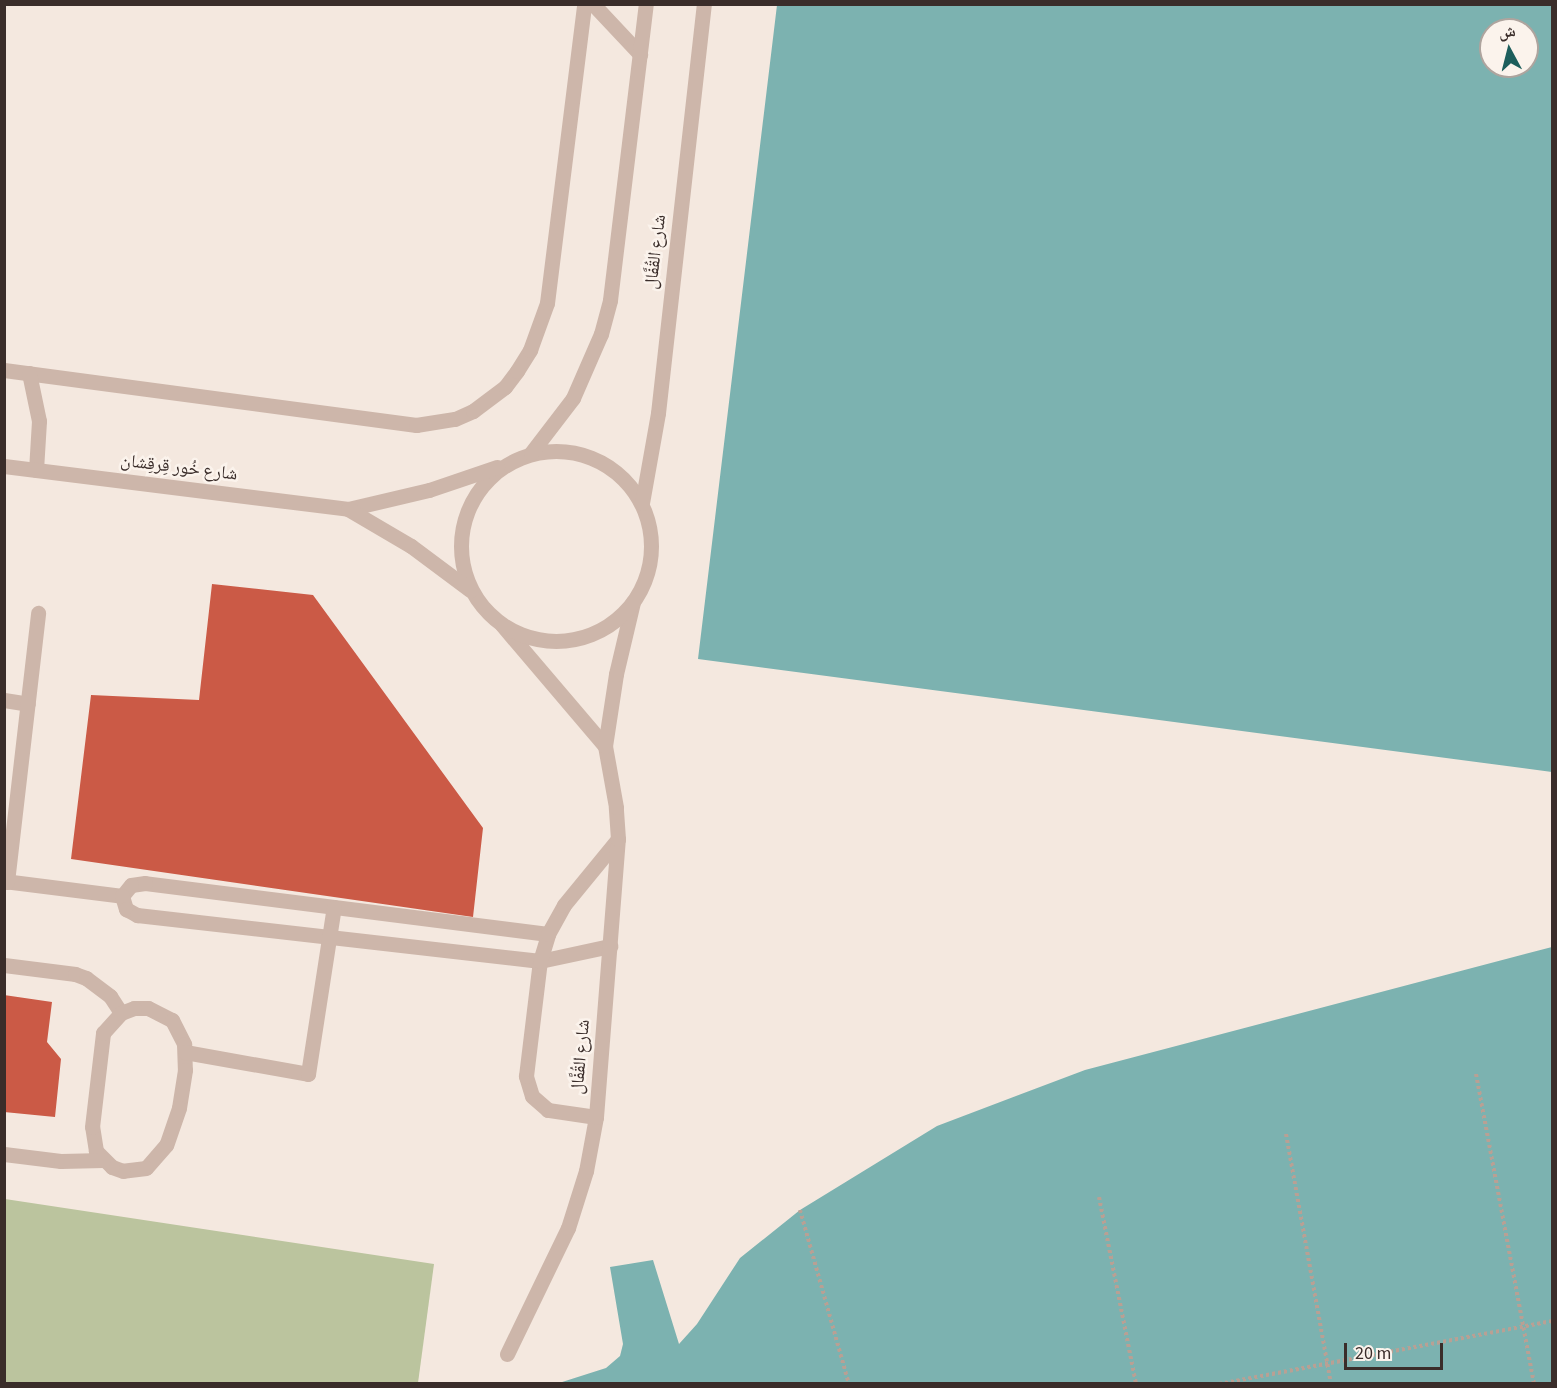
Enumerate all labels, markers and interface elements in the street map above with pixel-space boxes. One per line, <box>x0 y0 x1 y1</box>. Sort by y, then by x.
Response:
north arrow <box>1479 18 1539 78</box>
text: ش <box>1497 20 1517 44</box>
street label: شارع القُفَّال <box>641 213 671 291</box>
street label: شارع خُور قِرقِشان <box>119 450 239 486</box>
street label: شارع القُفَّال <box>567 1019 595 1095</box>
scale bar <box>1347 1331 1446 1369</box>
text: 20 m <box>1355 1341 1391 1366</box>

